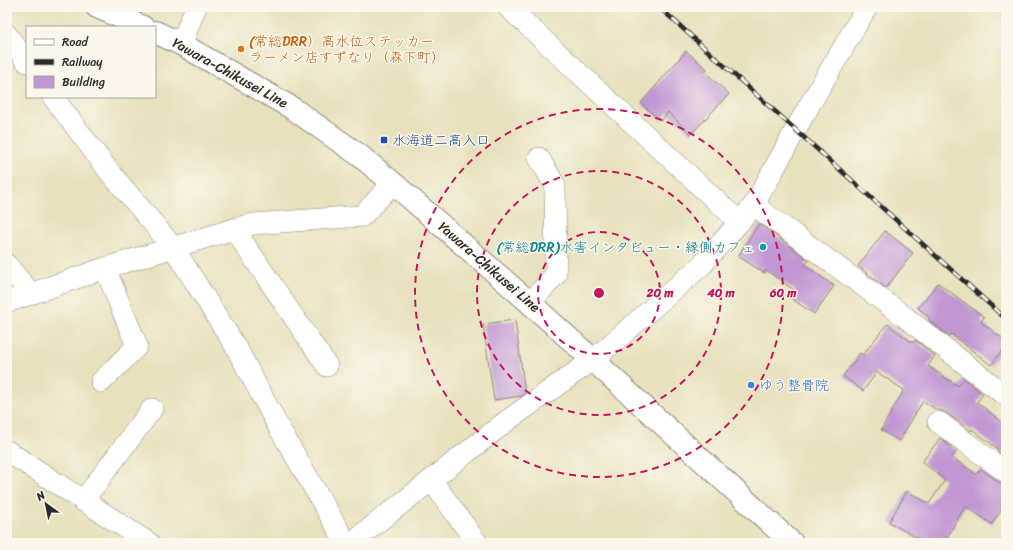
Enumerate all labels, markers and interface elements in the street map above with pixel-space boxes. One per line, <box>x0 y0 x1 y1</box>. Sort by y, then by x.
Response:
legend <box>26 26 156 98</box>
place label: (常総DRR）高水位ステッカー ラーメン店すずなり（森下町） <box>249 29 445 70</box>
text: Road <box>62 31 89 53</box>
street label: Yawara-Chikusei Line <box>167 31 293 115</box>
marker: (常総DRR）高水位ステッカー ラーメン店すずなり（森下町） <box>236 44 246 54</box>
text: Railway <box>62 51 103 73</box>
text: Building <box>62 71 105 93</box>
place label: 水海道二高入口 <box>392 128 490 153</box>
marker: 水海道二高入口 <box>379 135 389 145</box>
street label: Yawara-Chikusei Line <box>432 215 546 319</box>
place label: (常総DRR)水害インタビュー・縁側カフェ <box>496 235 755 260</box>
marker: (常総DRR)水害インタビュー・縁側カフェ <box>758 242 768 252</box>
text: 20 m <box>646 282 674 304</box>
text: 40 m <box>706 282 735 304</box>
text: 60 m <box>769 282 797 304</box>
centre of rings <box>592 286 606 300</box>
place label: ゆう整骨院 <box>759 373 829 398</box>
marker: ゆう整骨院 <box>746 380 756 390</box>
north arrow <box>26 484 66 524</box>
text: N <box>32 486 50 507</box>

